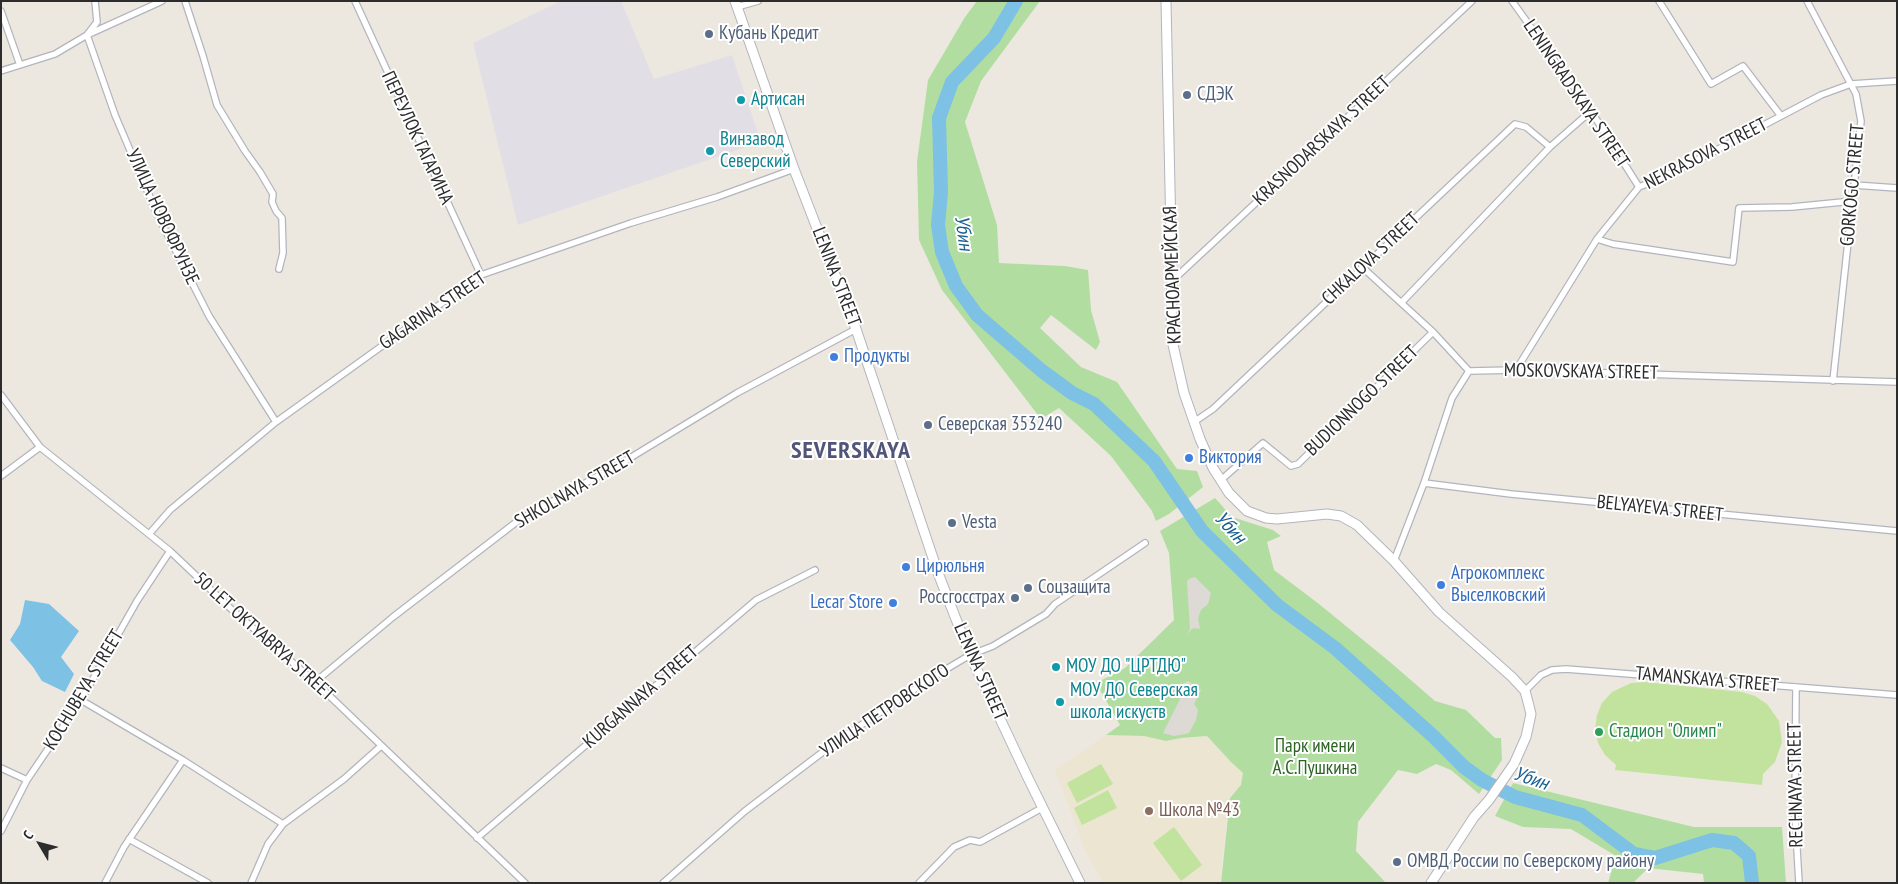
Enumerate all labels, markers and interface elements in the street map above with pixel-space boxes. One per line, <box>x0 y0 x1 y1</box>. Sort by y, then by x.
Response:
street label: LENINGRADSKAYA STREET <box>1518 16 1634 172</box>
place label: Кубань Кредит <box>719 23 819 45</box>
marker: Кубань Кредит <box>703 28 715 40</box>
street label: ПЕРЕУЛОК ГАГАРИНА <box>376 68 458 208</box>
street label: KRASNODARSKAYA STREET <box>1249 71 1395 211</box>
place label: СДЭК <box>1197 84 1234 106</box>
place label: Артисан <box>751 89 805 111</box>
marker: СДЭК <box>1181 89 1193 101</box>
marker: Артисан <box>735 94 747 106</box>
street label: NEKRASOVA STREET <box>1641 113 1771 195</box>
street label: GORKOGO STREET <box>1836 123 1870 247</box>
place label: Винзавод Северский <box>720 129 791 173</box>
marker: Винзавод Северский <box>704 145 716 157</box>
street label: УЛИЦА НОВОФРУНЗЕ <box>121 146 203 288</box>
street label: КРАСНОАРМЕЙСКАЯ <box>1159 205 1187 345</box>
street label: CHKALOVA STREET <box>1317 208 1425 310</box>
water label: Убин <box>949 214 977 252</box>
street label: LENINA STREET <box>807 224 865 330</box>
street label: GAGARINA STREET <box>375 267 491 355</box>
street label: BUDIONNOGO STREET <box>1301 341 1423 461</box>
place label: Продукты <box>844 346 910 368</box>
marker: Продукты <box>828 351 840 363</box>
street label: MOSKOVSKAYA STREET <box>1504 359 1658 385</box>
place label: Северская 353240 <box>938 414 1062 436</box>
marker: Северская 353240 <box>922 419 934 431</box>
district label: SEVERSKAYA <box>790 437 912 465</box>
street label: SHKOLNAYA STREET <box>511 446 639 534</box>
place label: Виктория <box>1199 447 1262 469</box>
marker: Виктория <box>1183 452 1195 464</box>
street label: BELYAYEVA STREET <box>1596 491 1724 527</box>
water label: Убин <box>1209 507 1251 549</box>
place label: Vesta <box>962 512 997 534</box>
marker: Vesta <box>946 517 958 529</box>
place label: Цирюльня <box>916 556 985 578</box>
marker: Цирюльня <box>900 561 912 573</box>
place label: Агрокомплекс Выселковский <box>1451 563 1546 607</box>
street label: 50 LET OKTYABRYA STREET <box>189 568 339 706</box>
place label: Соцзащита <box>1038 577 1111 599</box>
marker: Агрокомплекс Выселковский <box>1435 579 1447 591</box>
marker: Соцзащита <box>1022 582 1034 594</box>
place label: Россгосстрах <box>919 587 1005 609</box>
place label: Lecar Store <box>810 592 883 614</box>
marker: Россгосстрах <box>1009 592 1021 604</box>
marker: Lecar Store <box>887 597 899 609</box>
street label: LENINA STREET <box>948 620 1012 724</box>
street label: KOCHUBEYA STREET <box>39 626 129 754</box>
street label: KURGANNAYA STREET <box>579 641 703 753</box>
place label: МОУ ДО "ЦРТДЮ" <box>1066 656 1186 678</box>
street label: УЛИЦА ПЕТРОВСКОГО <box>816 659 954 763</box>
marker: МОУ ДО "ЦРТДЮ" <box>1050 661 1062 673</box>
street label: TAMANSKAYA STREET <box>1634 662 1780 698</box>
place label: МОУ ДО Северская школа искуств <box>1070 680 1198 724</box>
marker: МОУ ДО Северская школа искуств <box>1054 696 1066 708</box>
place label: Стадион "Олимп" <box>1609 721 1722 743</box>
street label: RECHNAYA STREET <box>1784 722 1808 848</box>
marker: Стадион "Олимп" <box>1593 726 1605 738</box>
park label: Парк имени А.С.Пушкина <box>1273 736 1357 780</box>
water label: Убин <box>1511 762 1551 796</box>
place label: Школа №43 <box>1159 800 1240 822</box>
marker: Школа №43 <box>1143 805 1155 817</box>
north arrow <box>15 819 65 869</box>
text: С <box>19 827 37 843</box>
place label: ОМВД России по Северскому району <box>1407 851 1654 873</box>
marker: ОМВД России по Северскому району <box>1391 856 1403 868</box>

